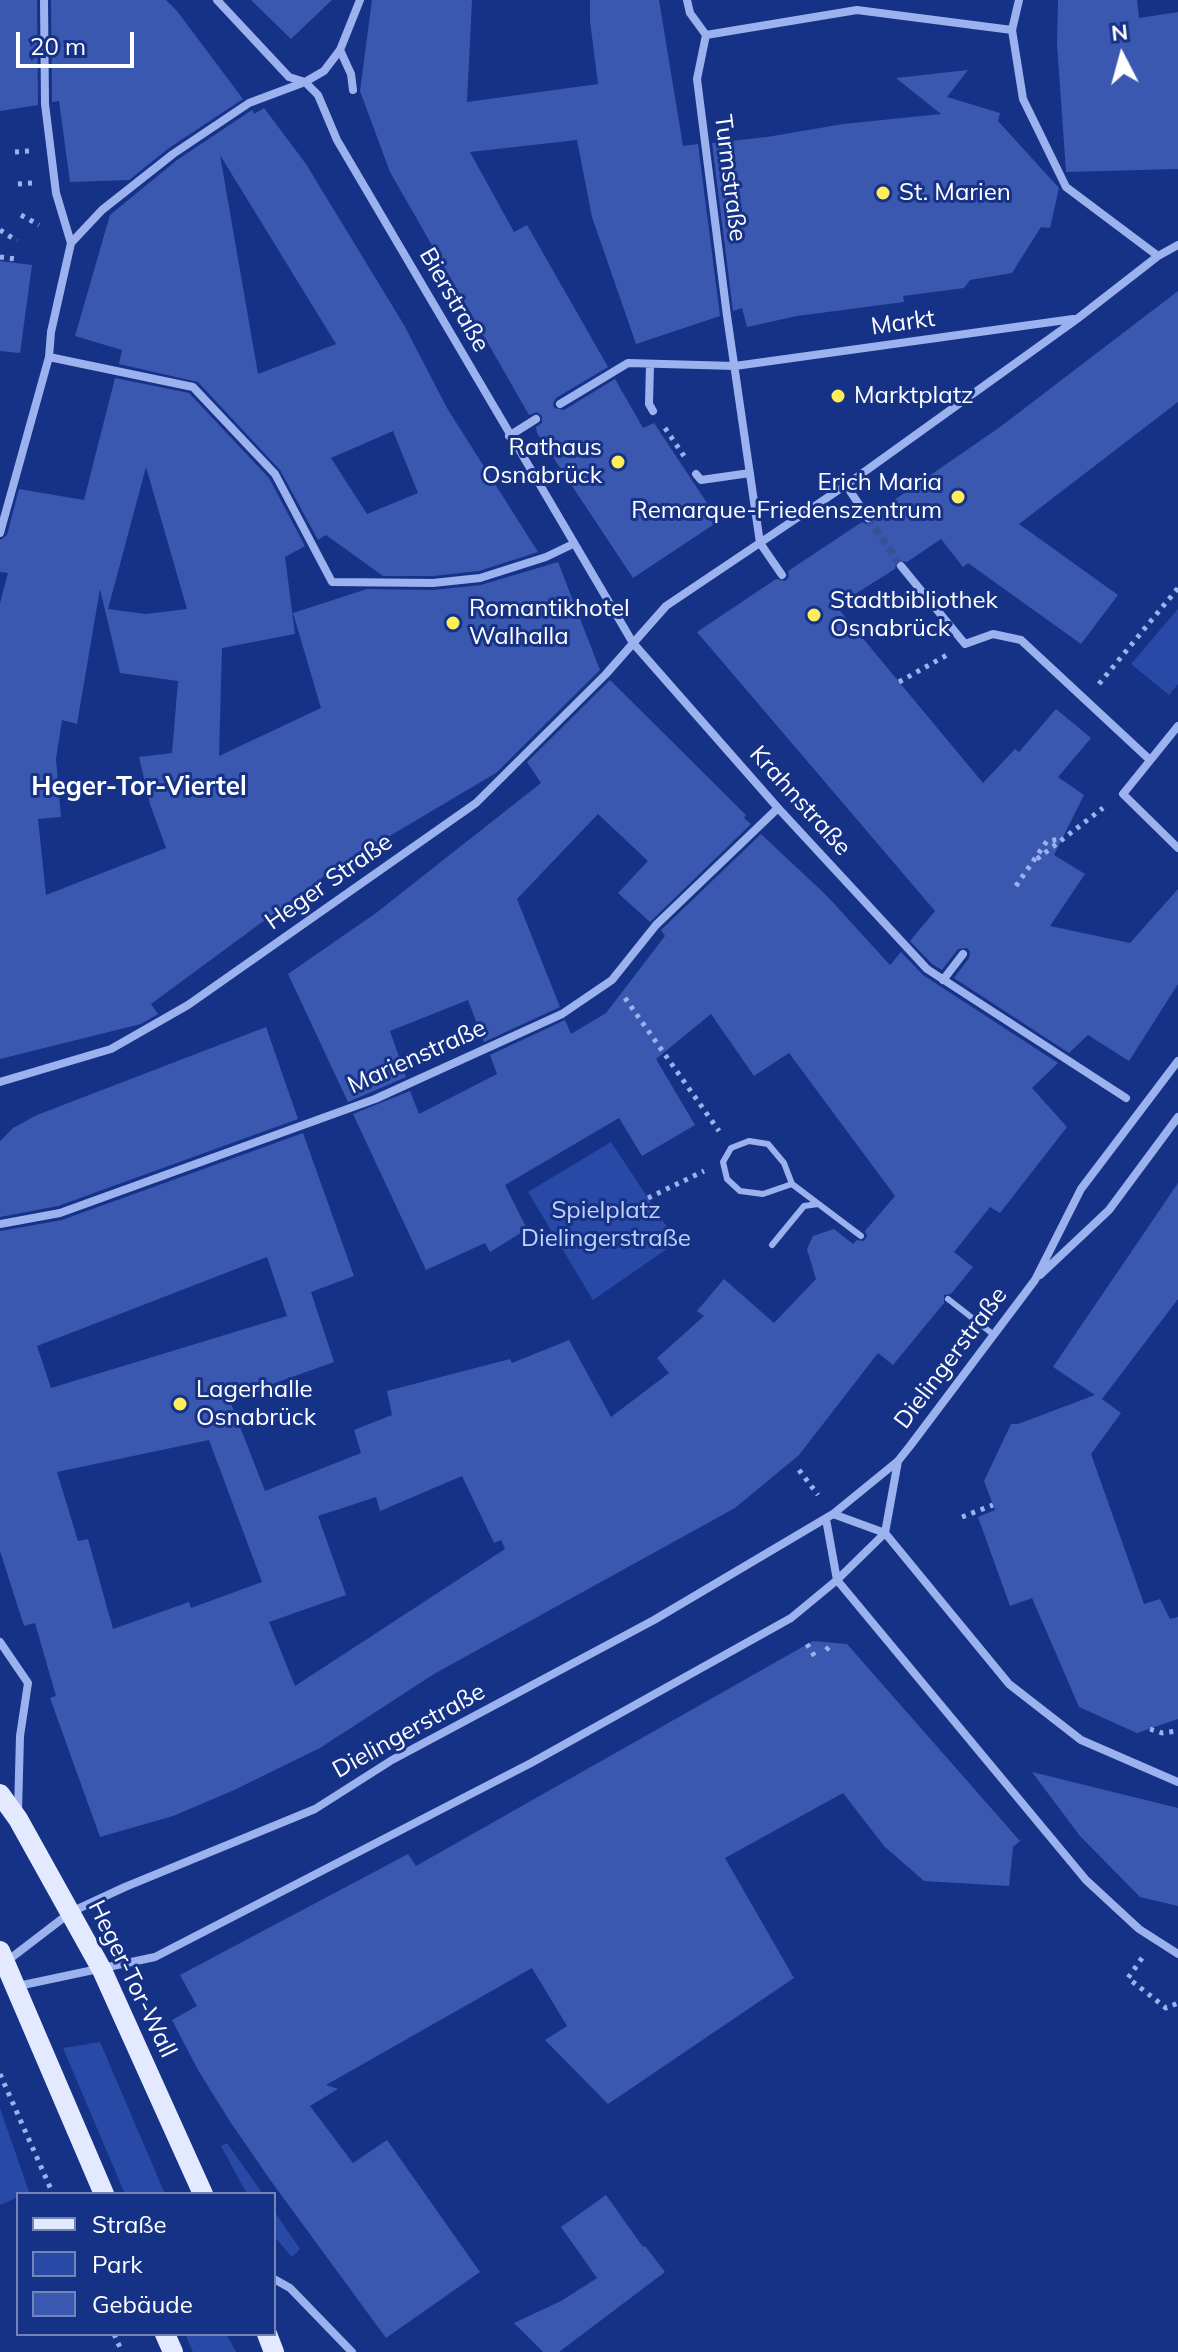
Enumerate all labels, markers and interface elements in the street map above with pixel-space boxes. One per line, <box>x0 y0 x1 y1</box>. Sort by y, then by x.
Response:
scale bar <box>20 16 138 66</box>
north arrow <box>1082 16 1162 96</box>
text: N <box>1110 17 1129 47</box>
text: 20 m <box>30 31 86 61</box>
street label: Turmstraße <box>708 113 752 243</box>
place label: St. Marien <box>899 179 1011 207</box>
marker: St. Marien <box>874 184 892 202</box>
street label: Bierstraße <box>413 243 495 357</box>
street label: Markt <box>869 304 937 342</box>
place label: Marktplatz <box>854 382 974 410</box>
marker: Marktplatz <box>829 387 847 405</box>
place label: Rathaus Osnabrück <box>482 434 602 490</box>
marker: Rathaus Osnabrück <box>609 453 627 471</box>
place label: Erich Maria Remarque-Friedenszentrum <box>631 469 942 525</box>
marker: Erich Maria Remarque-Friedenszentrum <box>949 488 967 506</box>
place label: Stadtbibliothek Osnabrück <box>830 587 998 643</box>
place label: Romantikhotel Walhalla <box>469 595 630 651</box>
marker: Stadtbibliothek Osnabrück <box>805 606 823 624</box>
marker: Romantikhotel Walhalla <box>444 614 462 632</box>
street label: Krahnstraße <box>743 740 857 862</box>
district label: Heger-Tor-Viertel <box>31 771 247 803</box>
street label: Heger Straße <box>260 828 398 936</box>
street label: Marienstraße <box>344 1014 490 1100</box>
park label: Spielplatz Dielingerstraße <box>521 1197 691 1253</box>
street label: Dielingerstraße <box>888 1282 1014 1434</box>
place label: Lagerhalle Osnabrück <box>196 1376 316 1432</box>
marker: Lagerhalle Osnabrück <box>171 1395 189 1413</box>
street label: Dielingerstraße <box>328 1677 490 1785</box>
street label: Heger-Tor-Wall <box>82 1896 182 2062</box>
legend <box>16 2192 276 2336</box>
text: Straße <box>92 2209 167 2239</box>
text: Park <box>92 2249 143 2279</box>
text: Gebäude <box>92 2289 193 2319</box>

